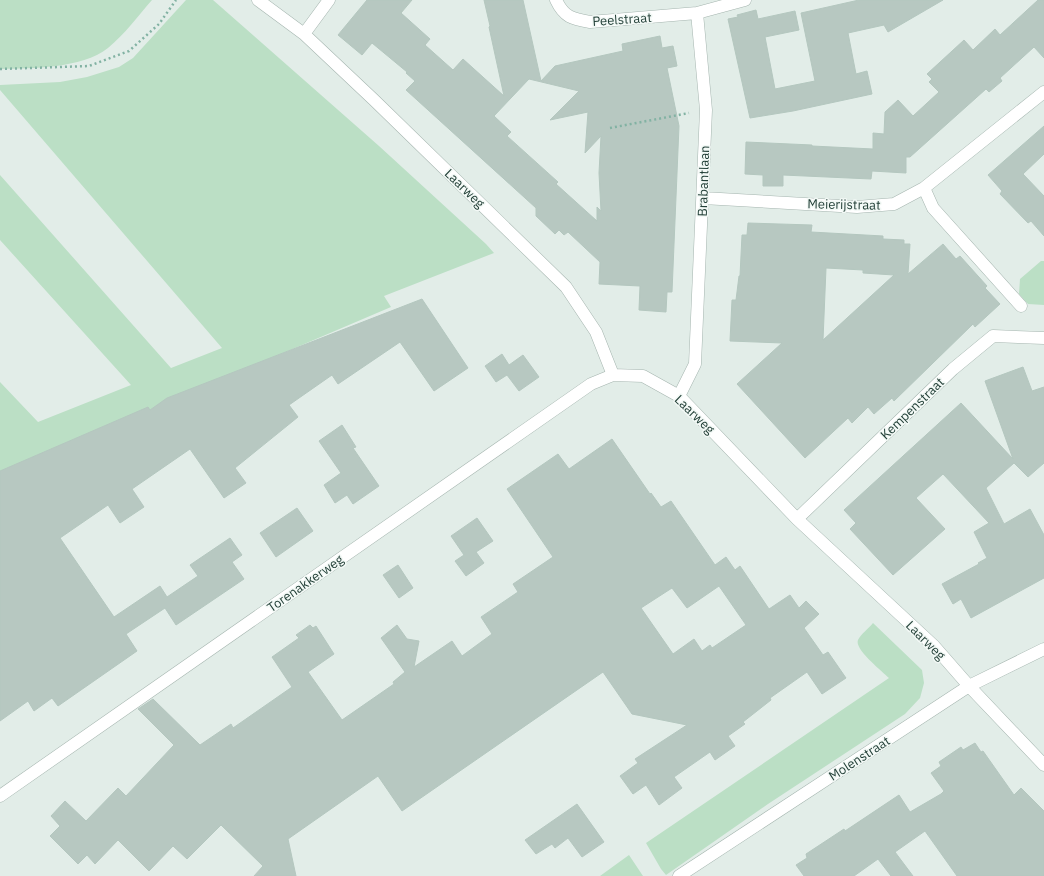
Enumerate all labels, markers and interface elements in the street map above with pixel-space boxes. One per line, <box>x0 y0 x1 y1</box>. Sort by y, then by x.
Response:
street label: Peelstraat <box>592 9 652 30</box>
street label: Brabantlaan <box>694 145 713 217</box>
street label: Laarweg <box>441 165 488 212</box>
street label: Meierijstraat <box>807 195 881 214</box>
street label: Kempenstraat <box>877 374 948 443</box>
street label: Laarweg <box>671 391 718 438</box>
street label: Torenakkerweg <box>264 551 347 616</box>
street label: Laarweg <box>902 617 949 664</box>
street label: Molenstraat <box>825 732 893 785</box>

